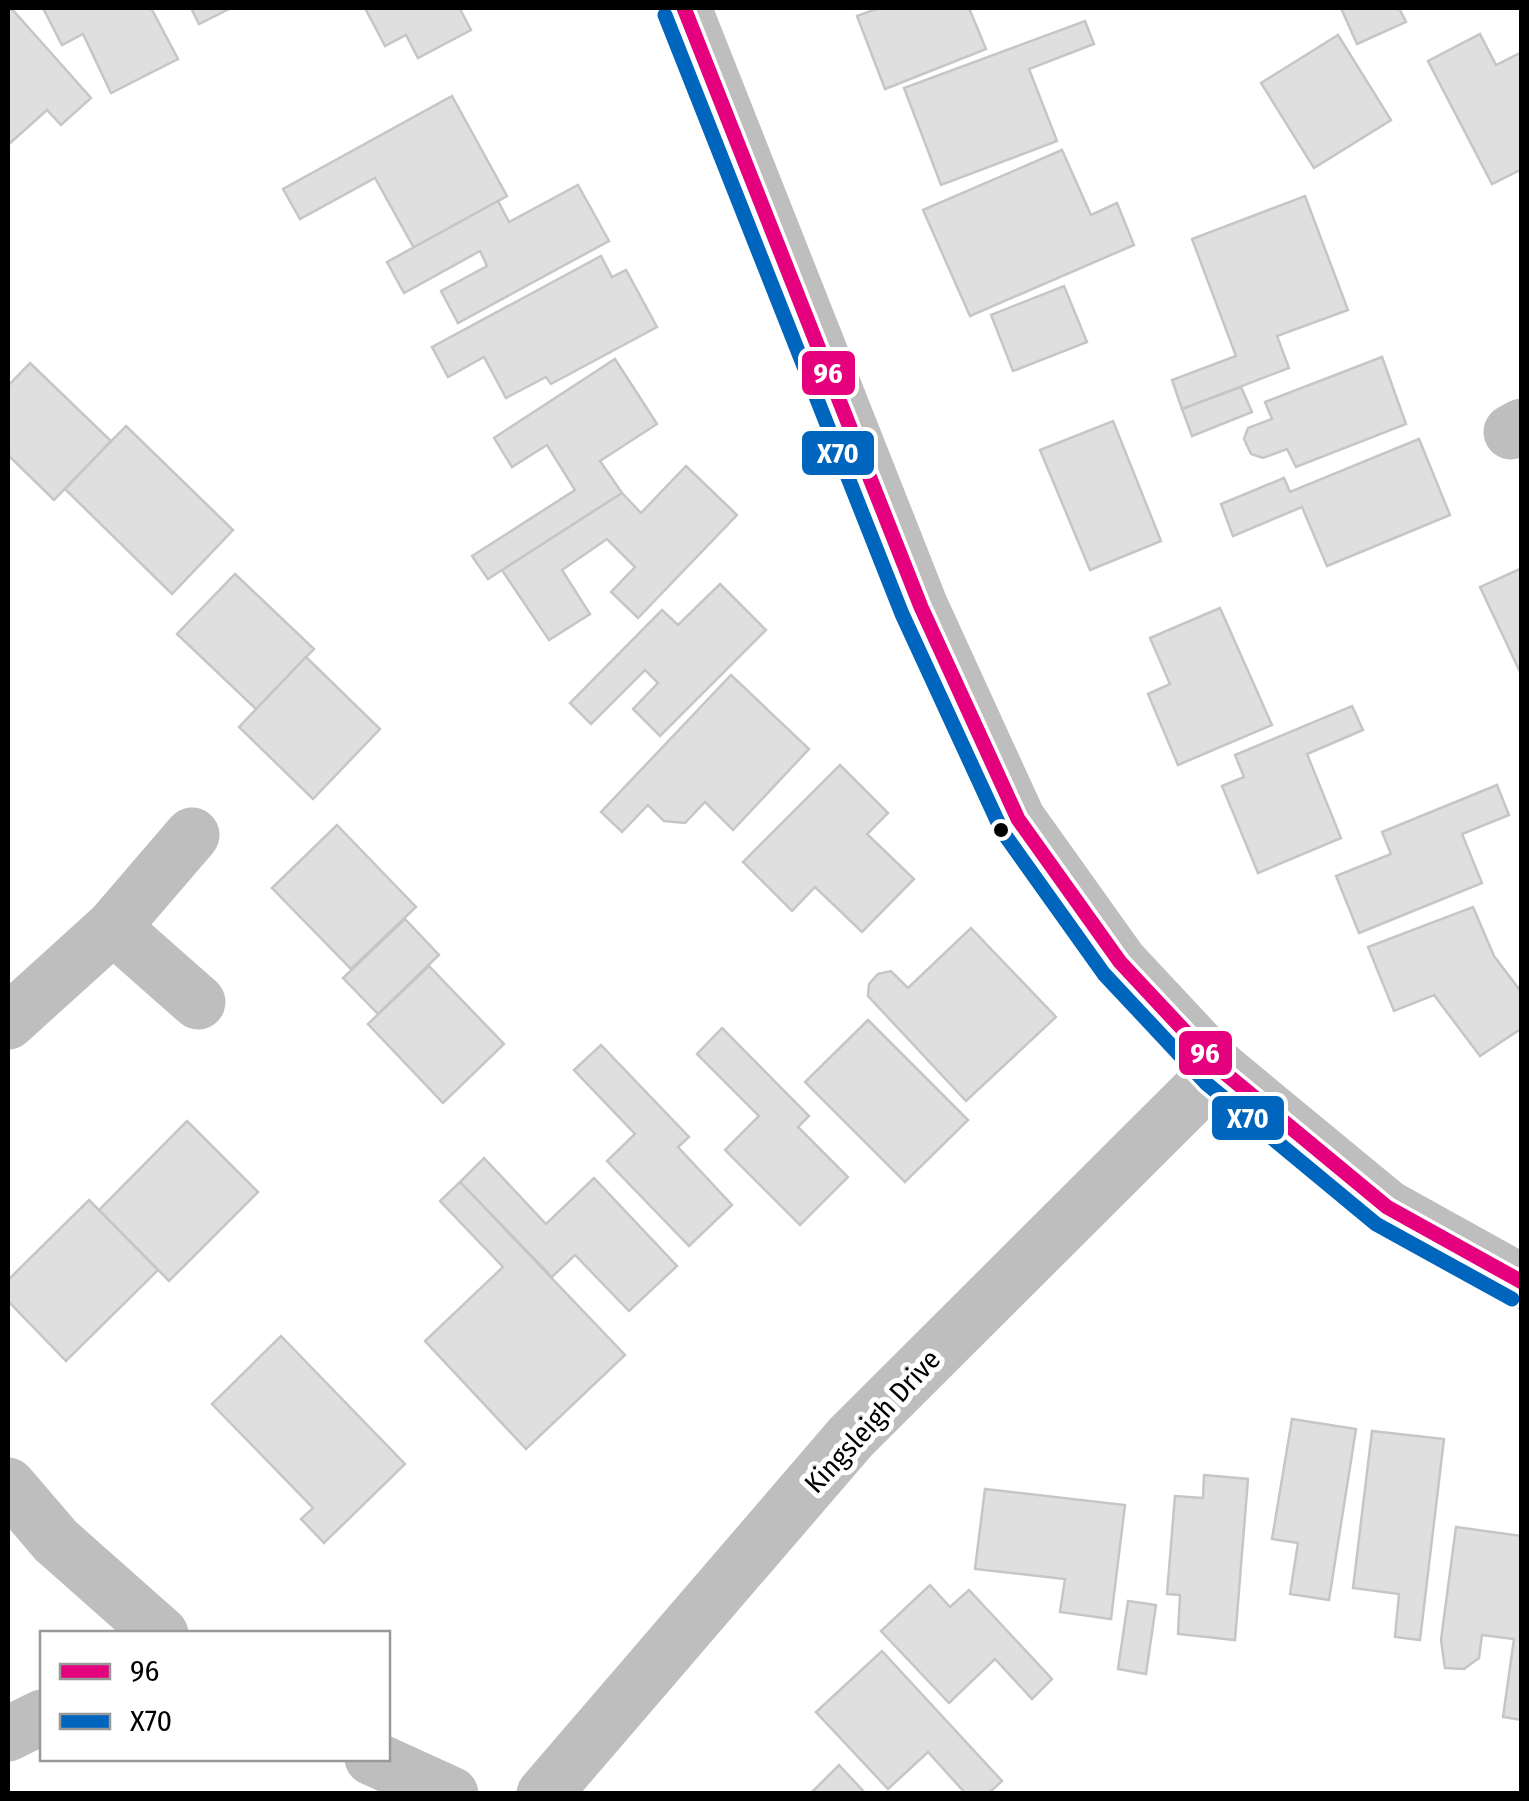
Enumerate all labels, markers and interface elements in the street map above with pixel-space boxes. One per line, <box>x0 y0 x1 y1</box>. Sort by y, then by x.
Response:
line badge: 96 <box>800 349 857 397</box>
text: 96 <box>813 357 843 390</box>
line badge: X70 <box>800 429 876 477</box>
text: X70 <box>816 437 859 470</box>
unlabelled marker <box>991 820 1011 840</box>
line badge: 96 <box>1177 1029 1234 1077</box>
text: 96 <box>1190 1037 1220 1070</box>
line badge: X70 <box>1210 1094 1286 1142</box>
text: X70 <box>1226 1102 1269 1135</box>
street label: Kingsleigh Drive <box>798 1343 947 1500</box>
legend <box>40 1631 390 1761</box>
text: 96 <box>130 1653 159 1689</box>
text: X70 <box>130 1703 172 1739</box>

